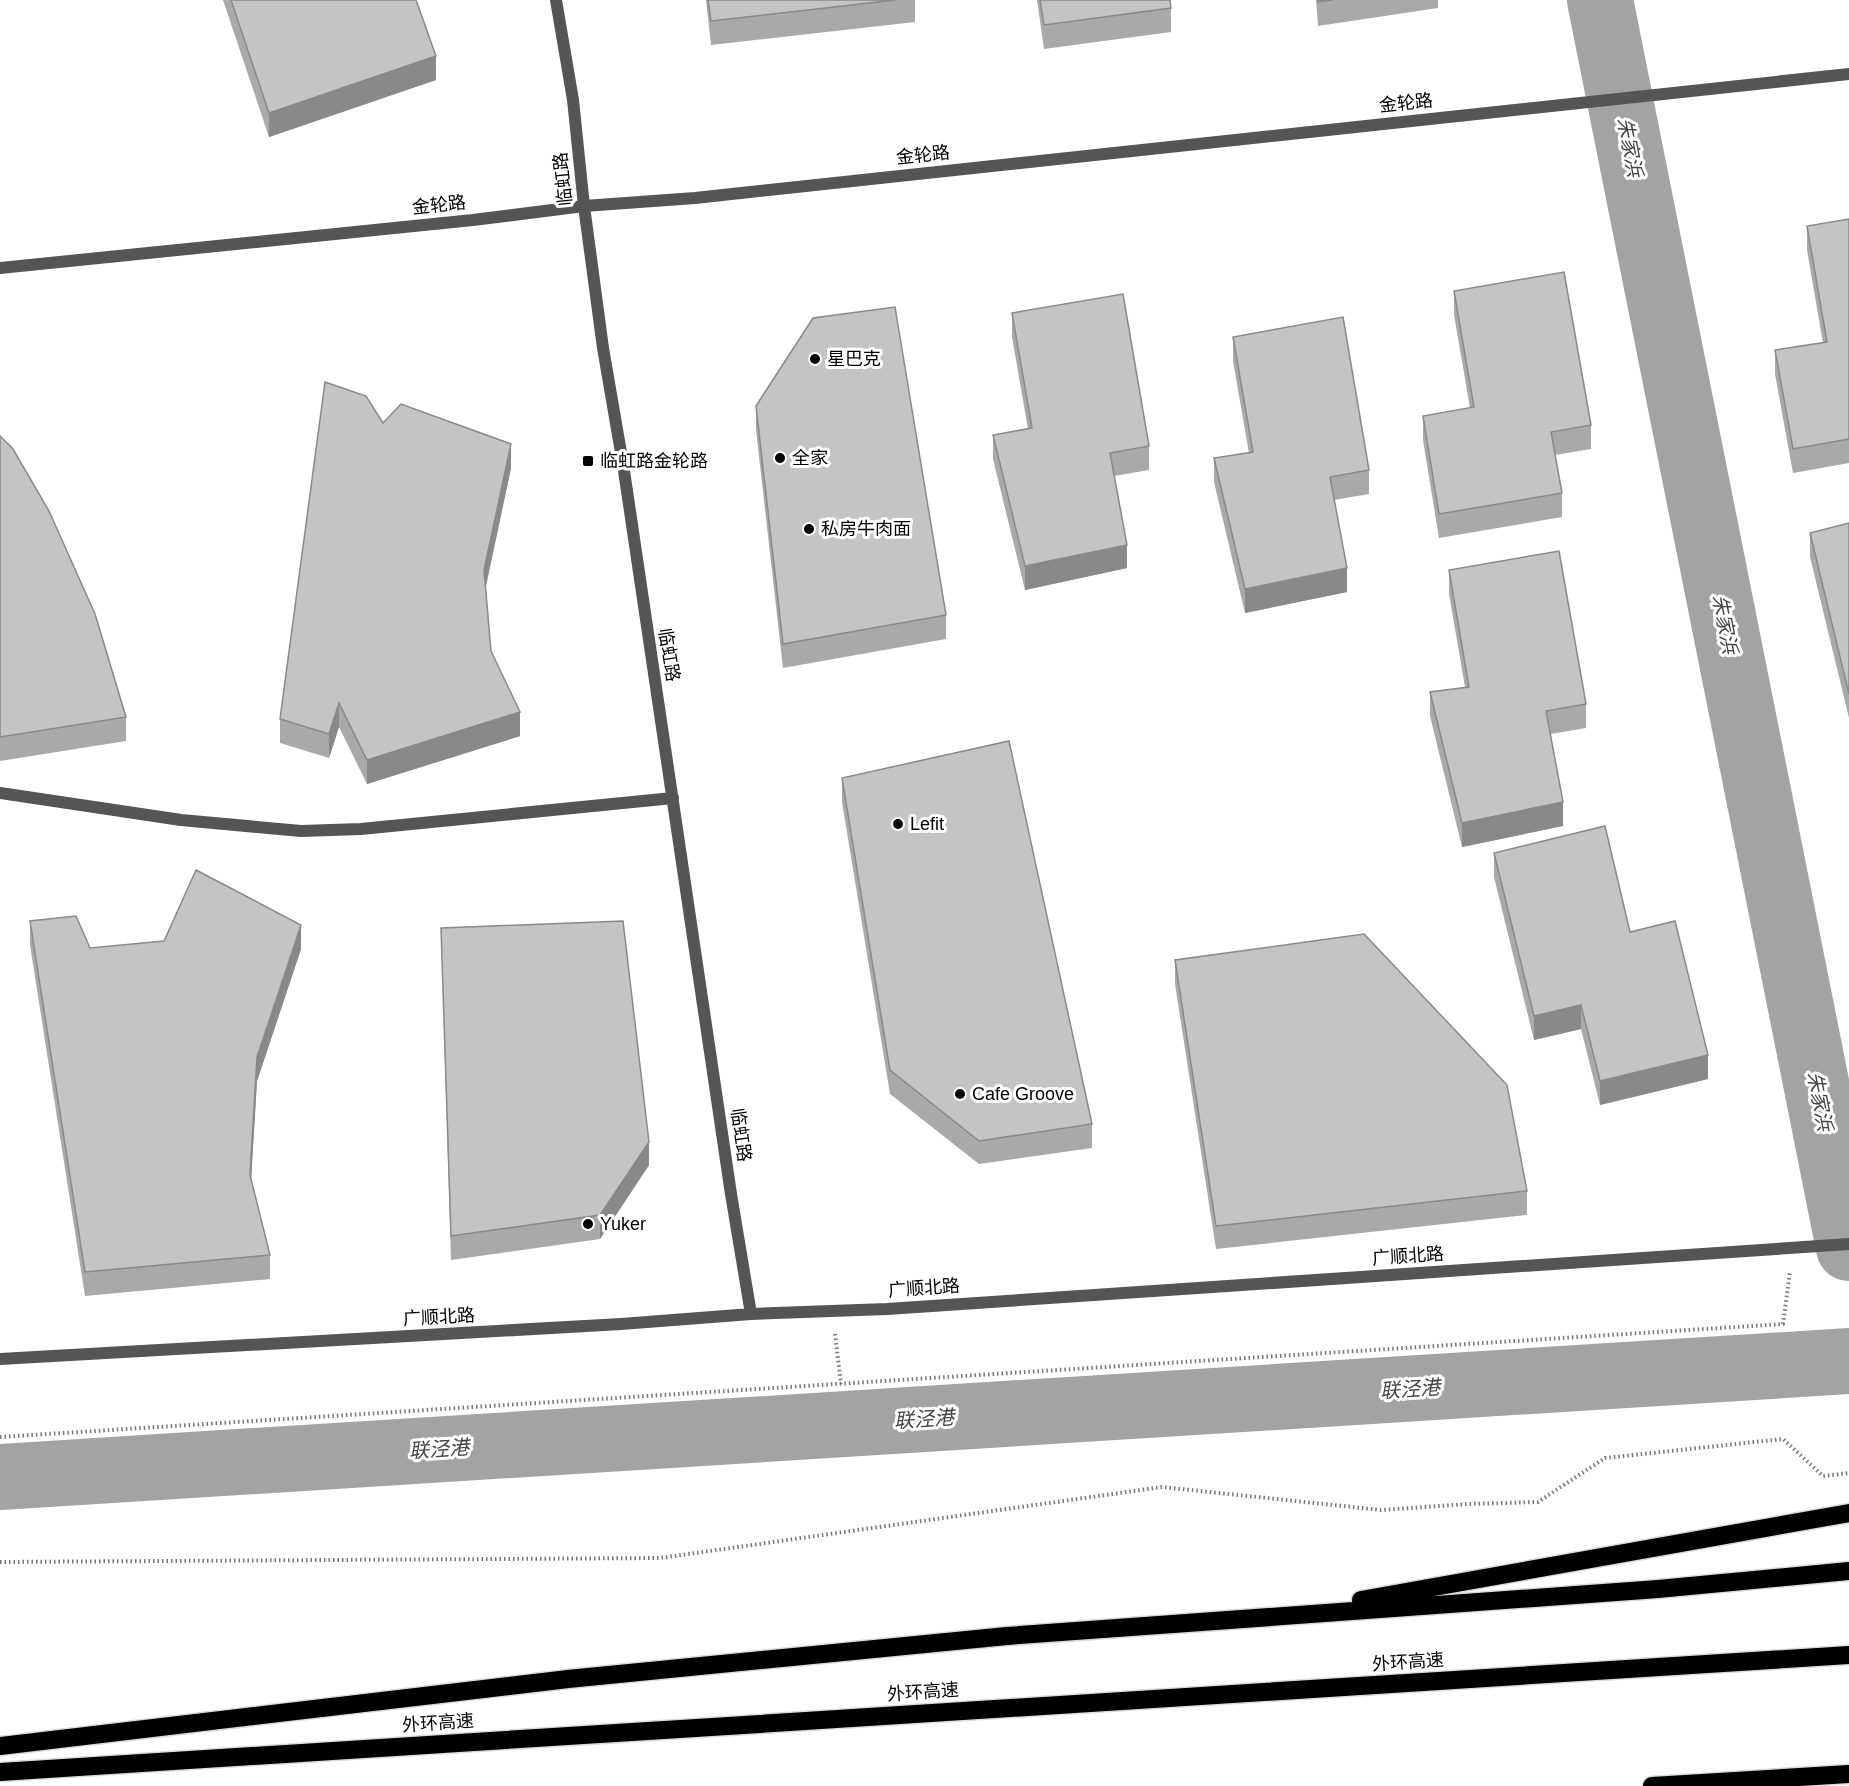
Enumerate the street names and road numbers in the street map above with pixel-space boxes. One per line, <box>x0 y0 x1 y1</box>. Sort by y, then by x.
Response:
street label: 金轮路 <box>1378 90 1434 116</box>
street label: 金轮路 <box>895 142 951 168</box>
street label: 临虹路 <box>550 151 576 207</box>
street label: 金轮路 <box>411 192 467 218</box>
street label: 临虹路 <box>655 627 683 683</box>
street label: 临虹路 <box>727 1107 755 1163</box>
street label: 广顺北路 <box>1371 1244 1445 1268</box>
street label: 广顺北路 <box>887 1276 961 1300</box>
street label: 广顺北路 <box>403 1305 475 1329</box>
street label: 外环高速 <box>1371 1650 1445 1674</box>
street label: 外环高速 <box>886 1680 960 1704</box>
street label: 外环高速 <box>401 1711 475 1735</box>

